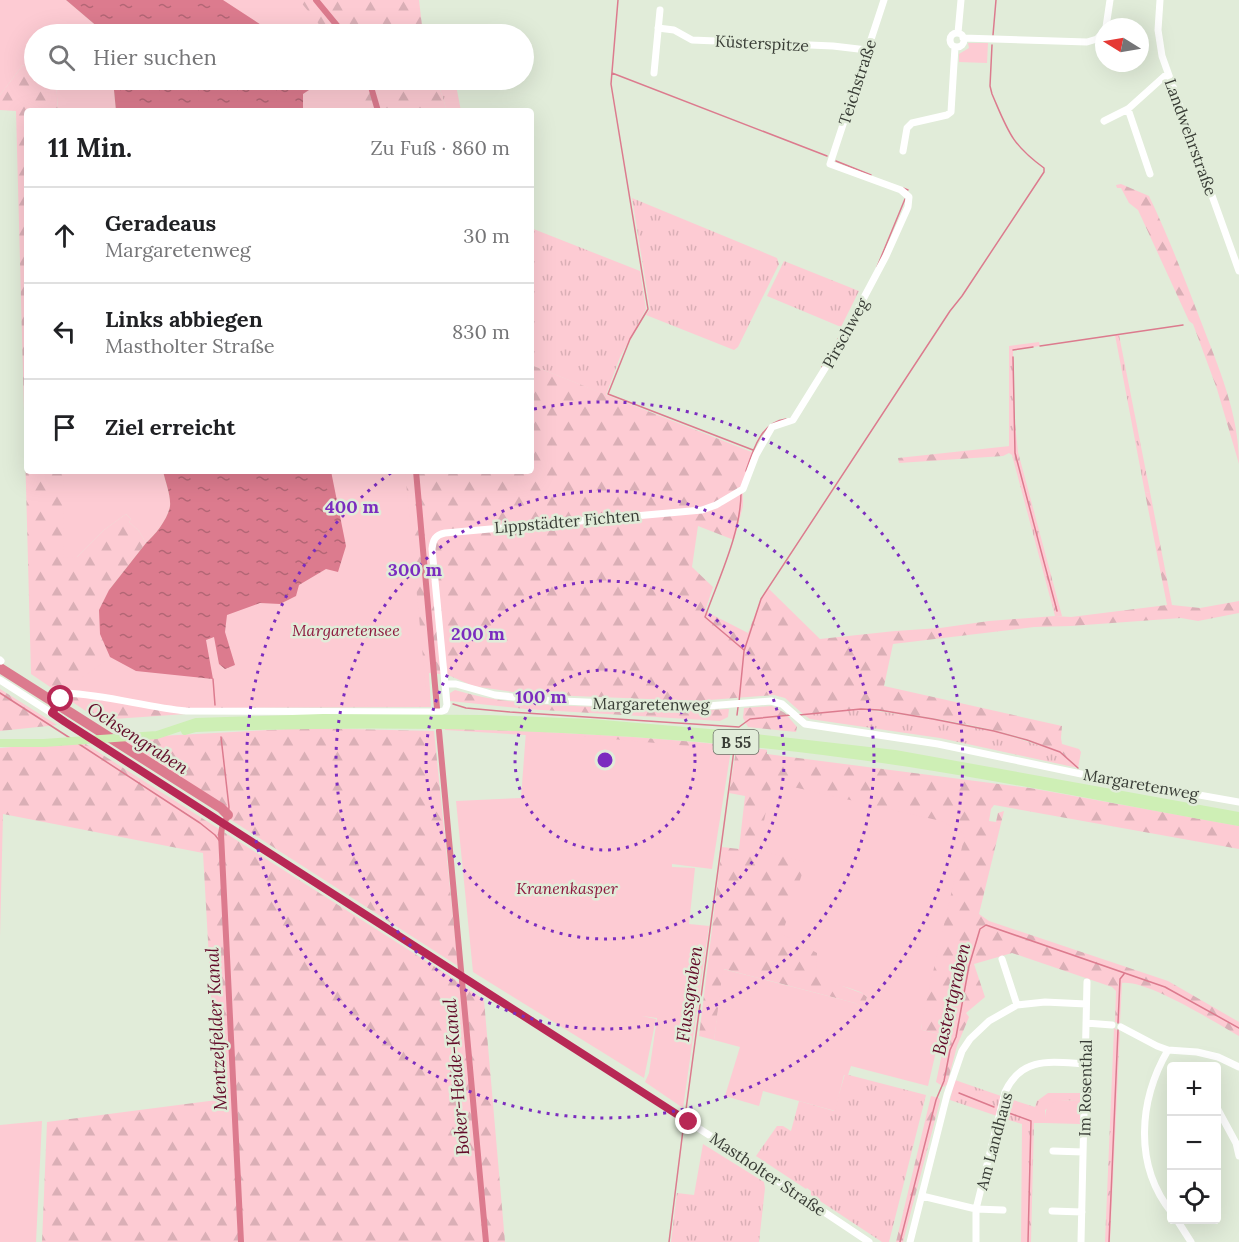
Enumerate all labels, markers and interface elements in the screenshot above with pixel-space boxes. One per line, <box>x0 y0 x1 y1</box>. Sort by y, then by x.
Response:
north arrow <box>1095 18 1149 72</box>
search box <box>24 24 534 90</box>
street label: Küsterspitze <box>714 31 810 55</box>
street label: Teichstraße <box>834 36 880 127</box>
icon: search <box>45 41 78 74</box>
text: Hier suchen <box>93 43 217 71</box>
street label: Landwehrstraße <box>1161 76 1222 199</box>
text: 11 Min. <box>48 131 132 164</box>
text: Zu Fuß · 860 m <box>370 135 510 160</box>
text: Geradeaus <box>105 209 216 237</box>
icon: ahead <box>48 219 81 252</box>
text: 30 m <box>463 223 510 248</box>
text: Margaretenweg <box>105 237 251 262</box>
street label: Pirschweg <box>818 294 873 371</box>
text: Links abbiegen <box>105 305 263 333</box>
icon: left <box>48 315 81 348</box>
text: 830 m <box>452 319 510 344</box>
text: Mastholter Straße <box>105 333 275 358</box>
icon: arrive <box>48 411 81 444</box>
text: Ziel erreicht <box>105 413 236 441</box>
text: 400 m <box>325 495 379 518</box>
street label: Lippstädter Fichten <box>493 505 641 537</box>
text: 300 m <box>388 558 443 581</box>
park label: Margaretensee <box>292 620 400 640</box>
text: 200 m <box>451 622 505 645</box>
route start <box>47 685 73 711</box>
text: 100 m <box>515 685 567 708</box>
street label: Margaretenweg <box>592 693 711 715</box>
water label: Ochsengraben <box>83 697 193 779</box>
road number: B 55 <box>714 730 758 754</box>
centre of rings <box>595 750 615 770</box>
street label: Margaretenweg <box>1082 764 1201 804</box>
park label: Kranenkasper <box>516 878 619 898</box>
water label: Bastertgraben <box>927 941 975 1057</box>
water label: Flussgraben <box>671 944 707 1044</box>
water label: Mentzelfelder Kanal <box>200 947 232 1111</box>
water label: Boker-Heide-Kanal <box>438 998 474 1156</box>
street label: Im Rosenthal <box>1074 1039 1096 1137</box>
map controls <box>1167 1062 1221 1224</box>
button: + <box>1167 1062 1221 1116</box>
street label: Am Landhaus <box>971 1090 1017 1193</box>
route end <box>675 1108 701 1134</box>
button: − <box>1167 1116 1221 1170</box>
street label: Mastholter Straße <box>706 1128 830 1220</box>
button: locate <box>1167 1170 1221 1224</box>

